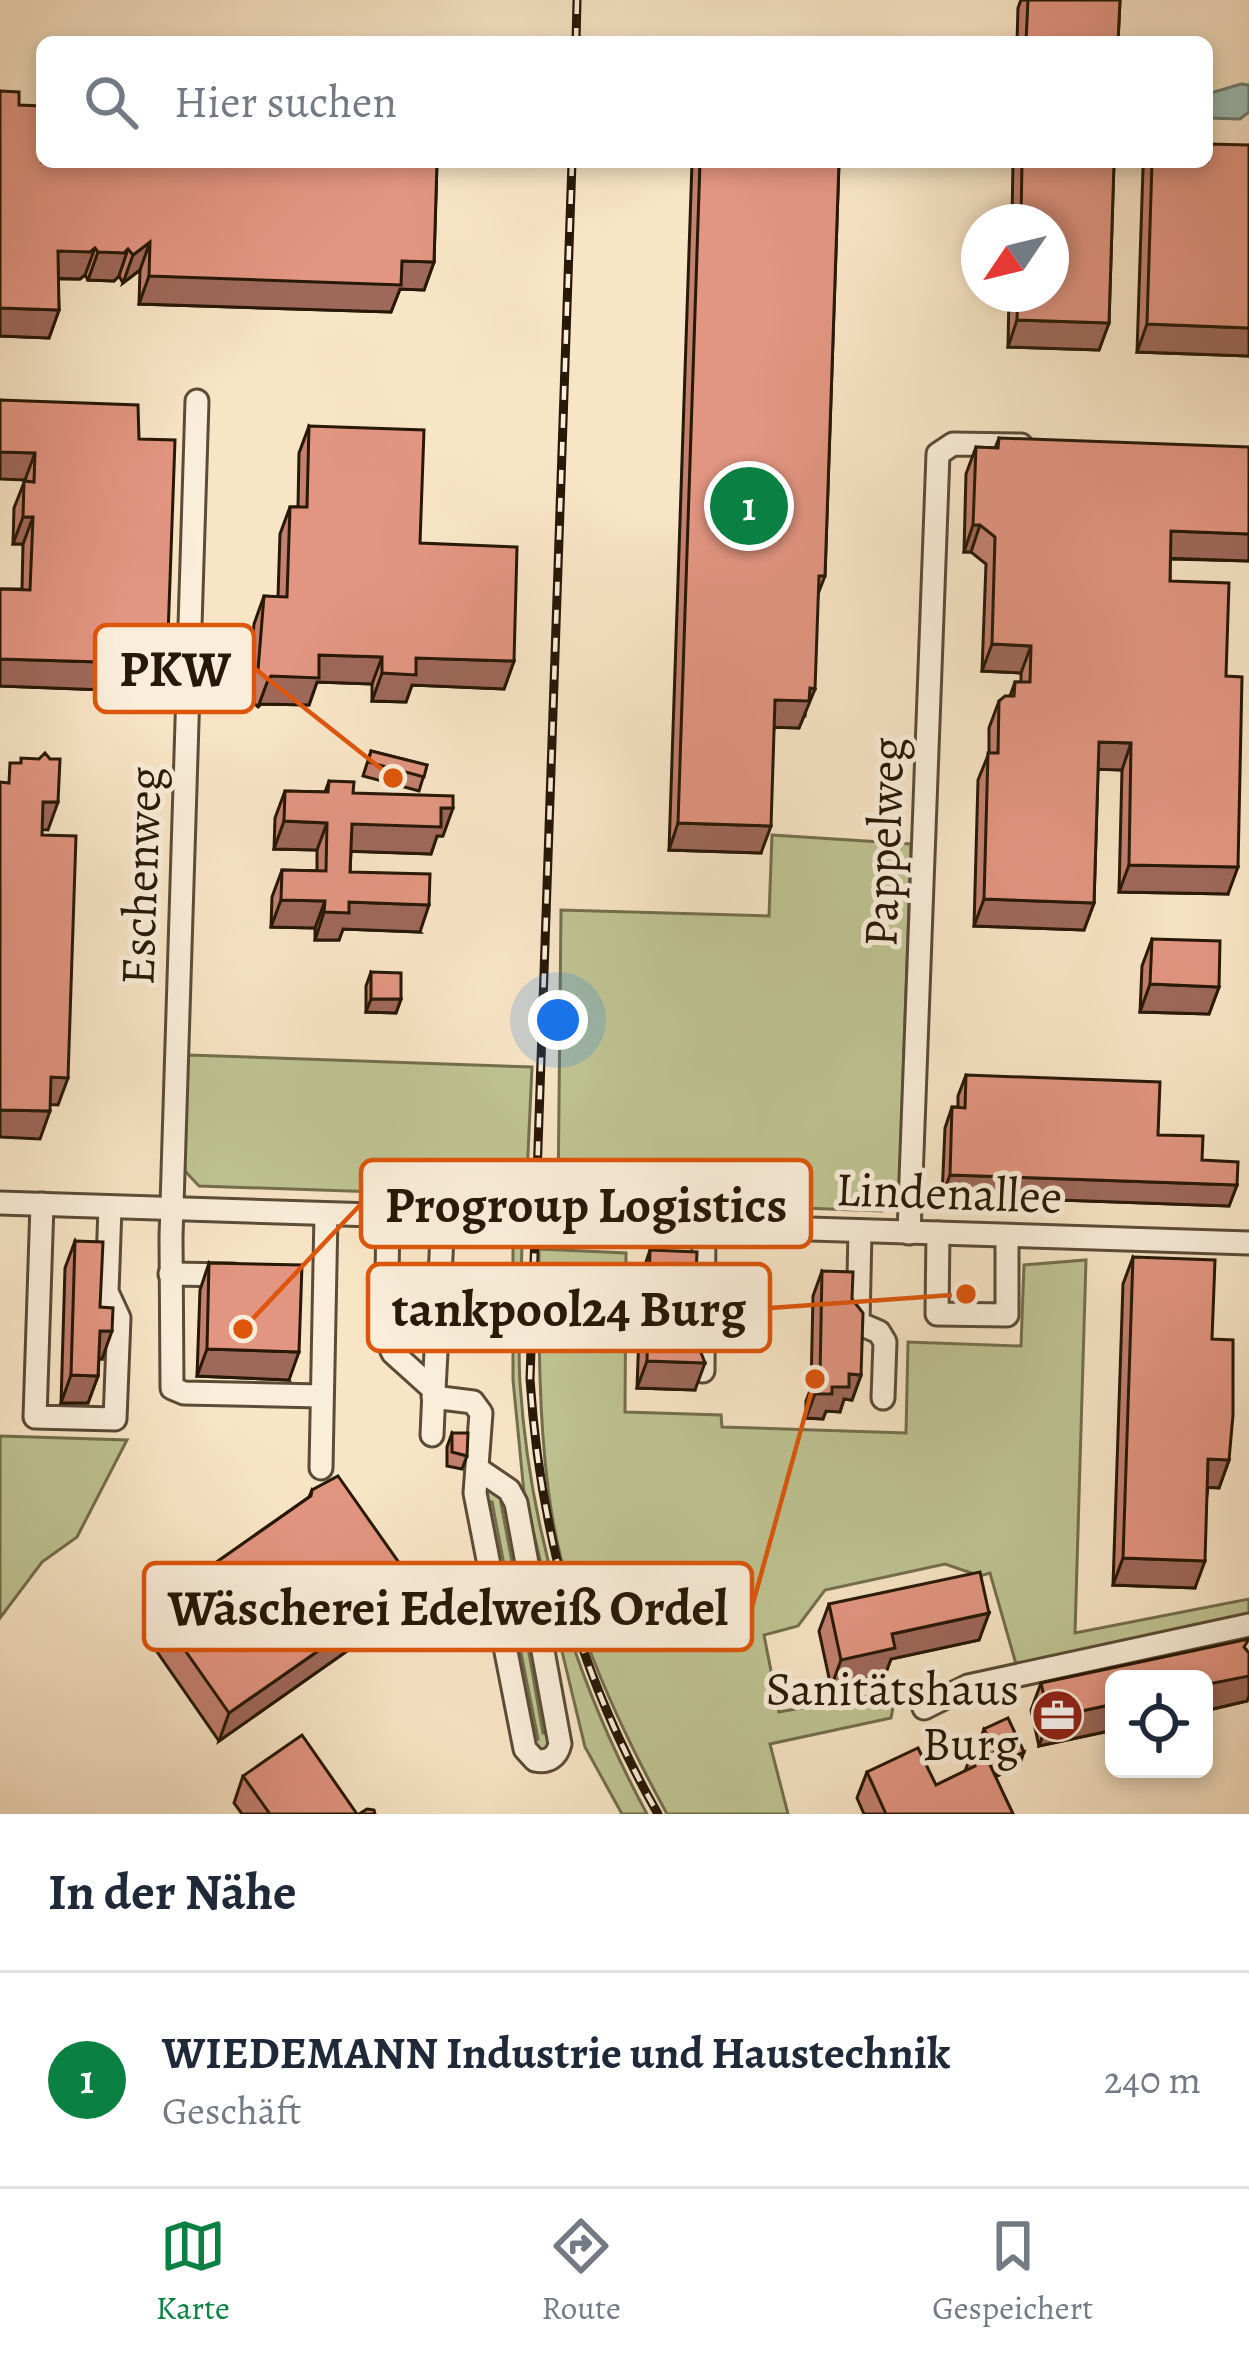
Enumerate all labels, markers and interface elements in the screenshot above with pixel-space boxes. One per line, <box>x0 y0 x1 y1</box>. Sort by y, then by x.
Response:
search box <box>36 36 1213 168</box>
icon: search <box>78 69 144 135</box>
text: Hier suchen <box>174 71 397 133</box>
north arrow <box>961 204 1069 312</box>
pin: 1 <box>710 461 788 551</box>
callout: PKW <box>95 625 254 712</box>
text: PKW <box>119 634 232 704</box>
street label: Pappelweg <box>847 736 921 948</box>
street label: Eschenweg <box>104 766 178 986</box>
your location <box>528 990 588 1050</box>
street label: Lindenallee <box>835 1156 1063 1230</box>
callout: Progroup Logistics <box>361 1160 811 1247</box>
text: Progroup Logistics <box>385 1170 787 1240</box>
callout: tankpool24 Burg <box>368 1264 770 1351</box>
text: tankpool24 Burg <box>392 1274 746 1344</box>
callout: Wäscherei Edelweiß Ordel <box>144 1563 752 1650</box>
text: Wäscherei Edelweiß Ordel <box>167 1573 728 1643</box>
place label: Sanitätshaus Burg <box>766 1656 1019 1777</box>
map controls <box>1105 1670 1213 1778</box>
button: locate <box>1105 1670 1213 1778</box>
office icon: Sanitätshaus Burg <box>1030 1688 1086 1744</box>
text: In der Nähe <box>48 1857 297 1927</box>
text: WIEDEMANN Industrie und Haustechnik <box>162 2022 950 2084</box>
text: 1 <box>80 2053 94 2106</box>
text: 240 m <box>1104 2053 1201 2106</box>
text: Geschäft <box>162 2084 301 2137</box>
tab: Karte <box>156 2213 230 2330</box>
tab: Route <box>542 2213 621 2330</box>
tab: Gespeichert <box>932 2213 1093 2330</box>

